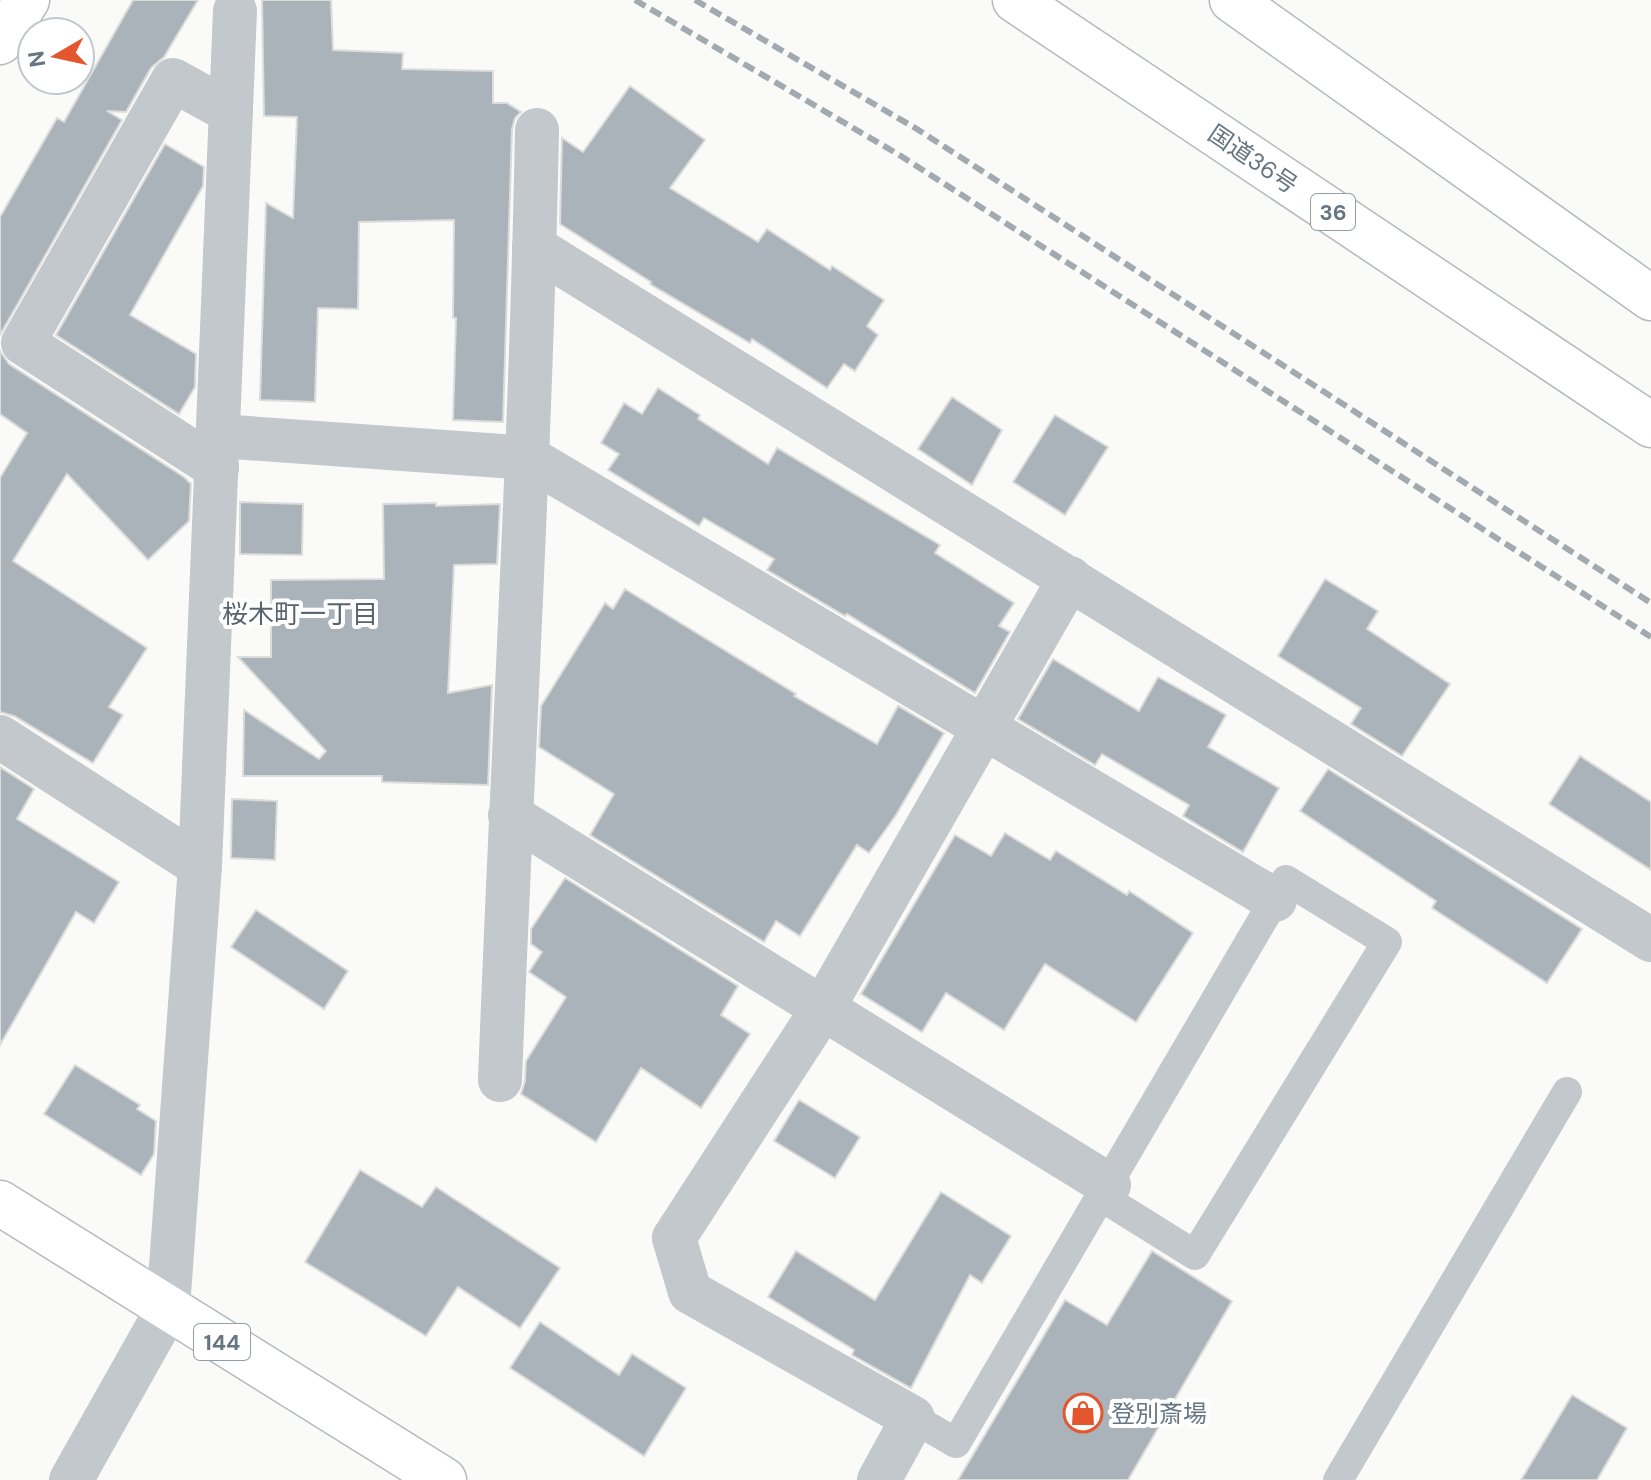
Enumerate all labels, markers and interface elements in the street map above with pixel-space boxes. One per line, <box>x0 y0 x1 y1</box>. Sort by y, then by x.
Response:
north arrow <box>16 16 96 96</box>
text: N <box>21 49 52 69</box>
street label: 国道36号 <box>1202 118 1304 200</box>
road number: 36 <box>1311 194 1355 230</box>
district label: 桜木町一丁目 <box>222 597 378 631</box>
road number: 144 <box>194 1324 250 1360</box>
shop icon: 登別斎場 <box>1062 1392 1104 1434</box>
place label: 登別斎場 <box>1111 1398 1207 1429</box>

